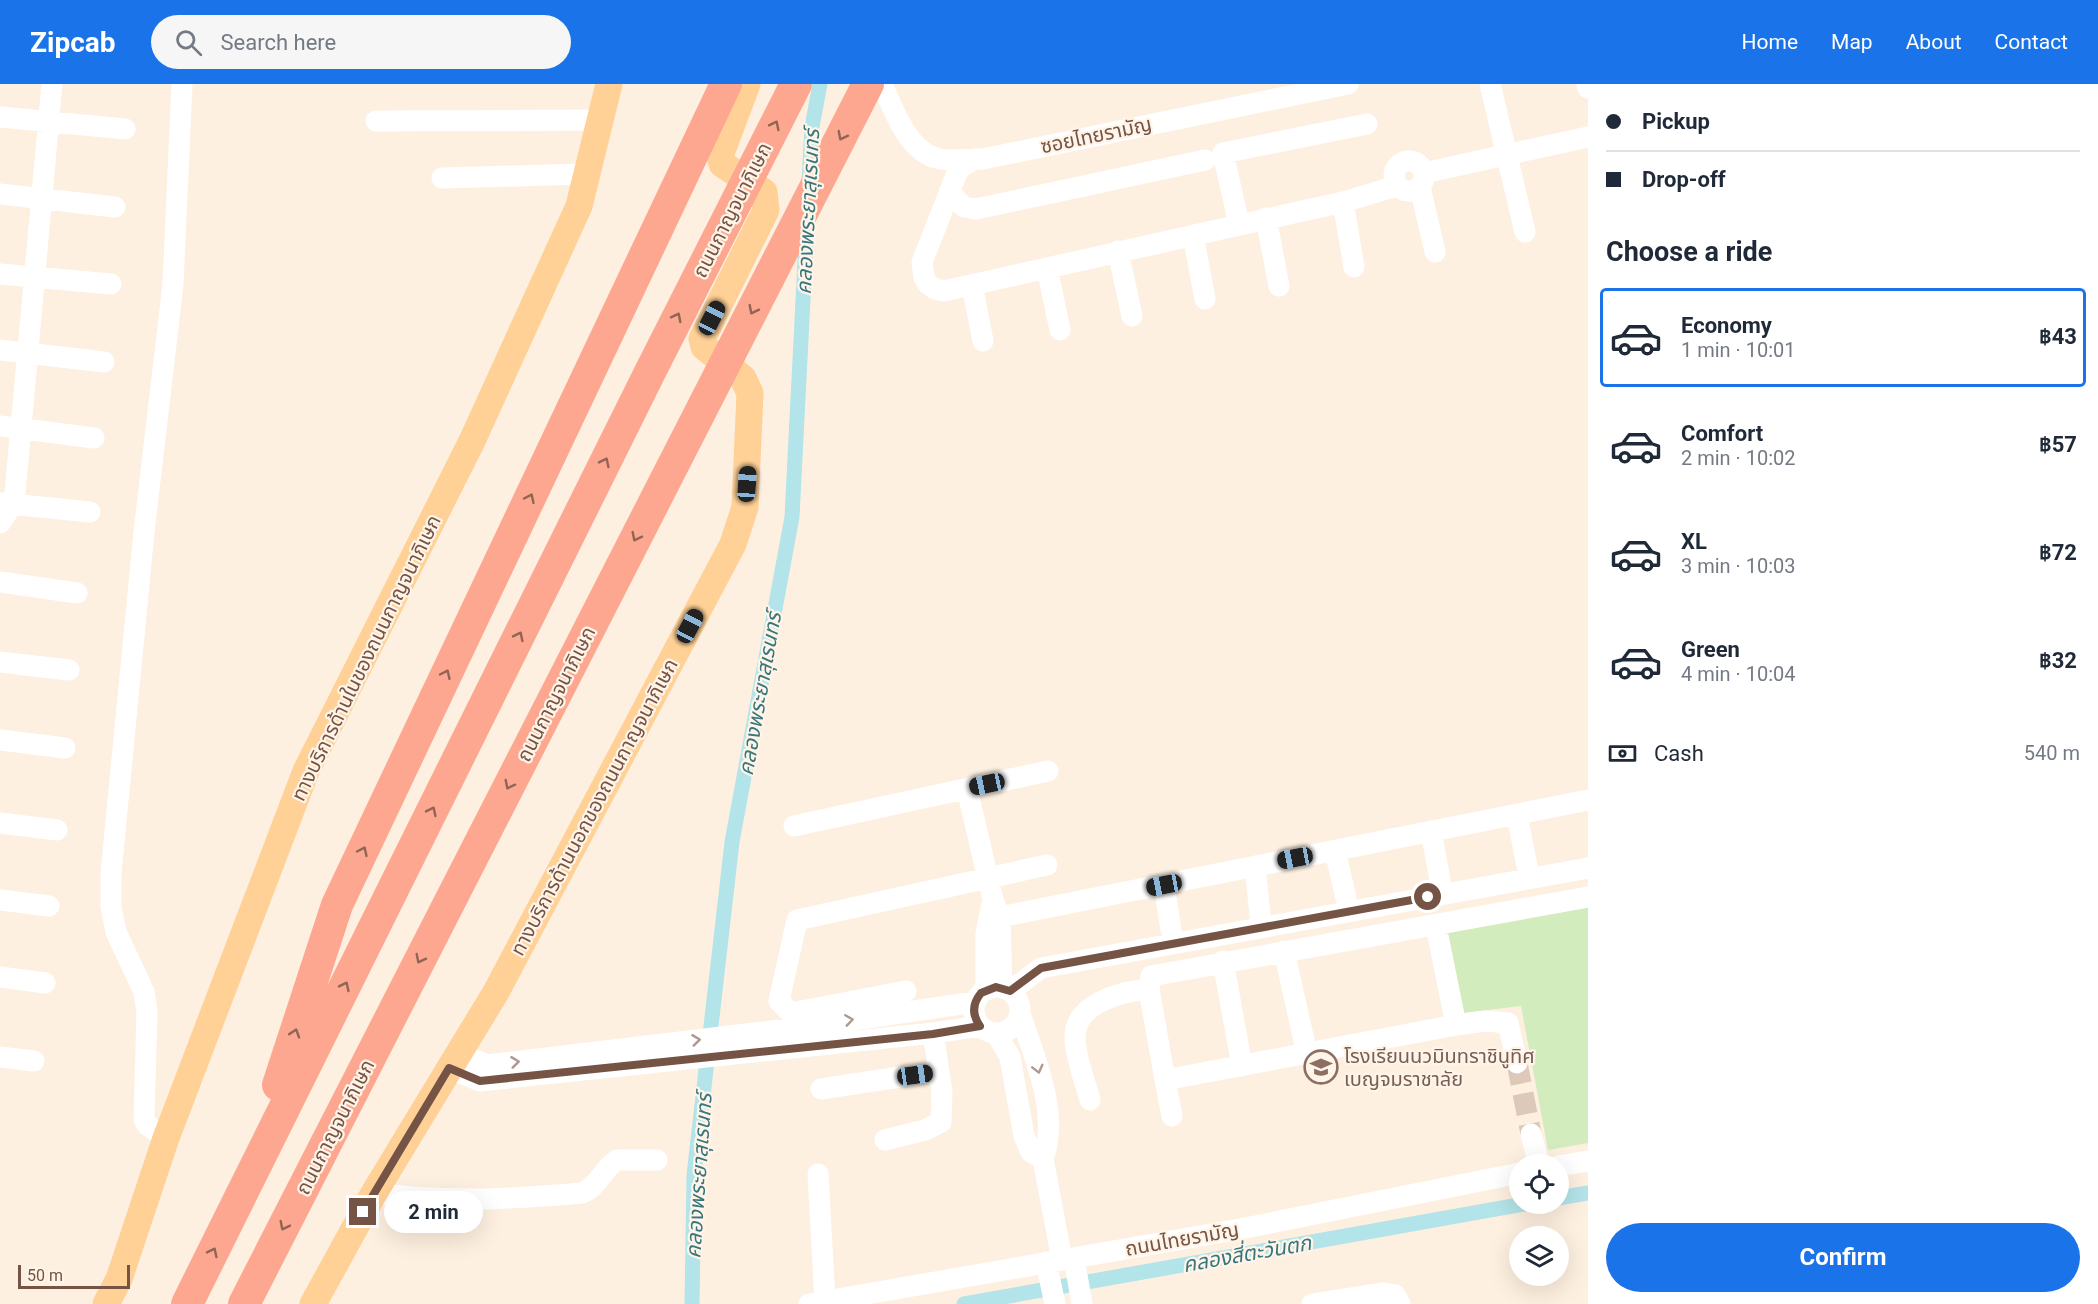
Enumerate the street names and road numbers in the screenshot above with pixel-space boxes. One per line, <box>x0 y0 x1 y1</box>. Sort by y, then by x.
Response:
street label: ซอยไทยรามัญ <box>1038 112 1154 158</box>
street label: ถนนกาญจนาภิเษก <box>688 138 776 282</box>
street label: ทางบริการด้านในของถนนกาญจนาภิเษก <box>286 511 446 805</box>
street label: ถนนกาญจนาภิเษก <box>512 622 600 766</box>
street label: ทางบริการด้านนอกของถนนกาญจนาภิเษก <box>505 654 683 960</box>
street label: ถนนกาญจนาภิเษก <box>291 1055 379 1199</box>
street label: ถนนไทยรามัญ <box>1123 1217 1241 1261</box>

